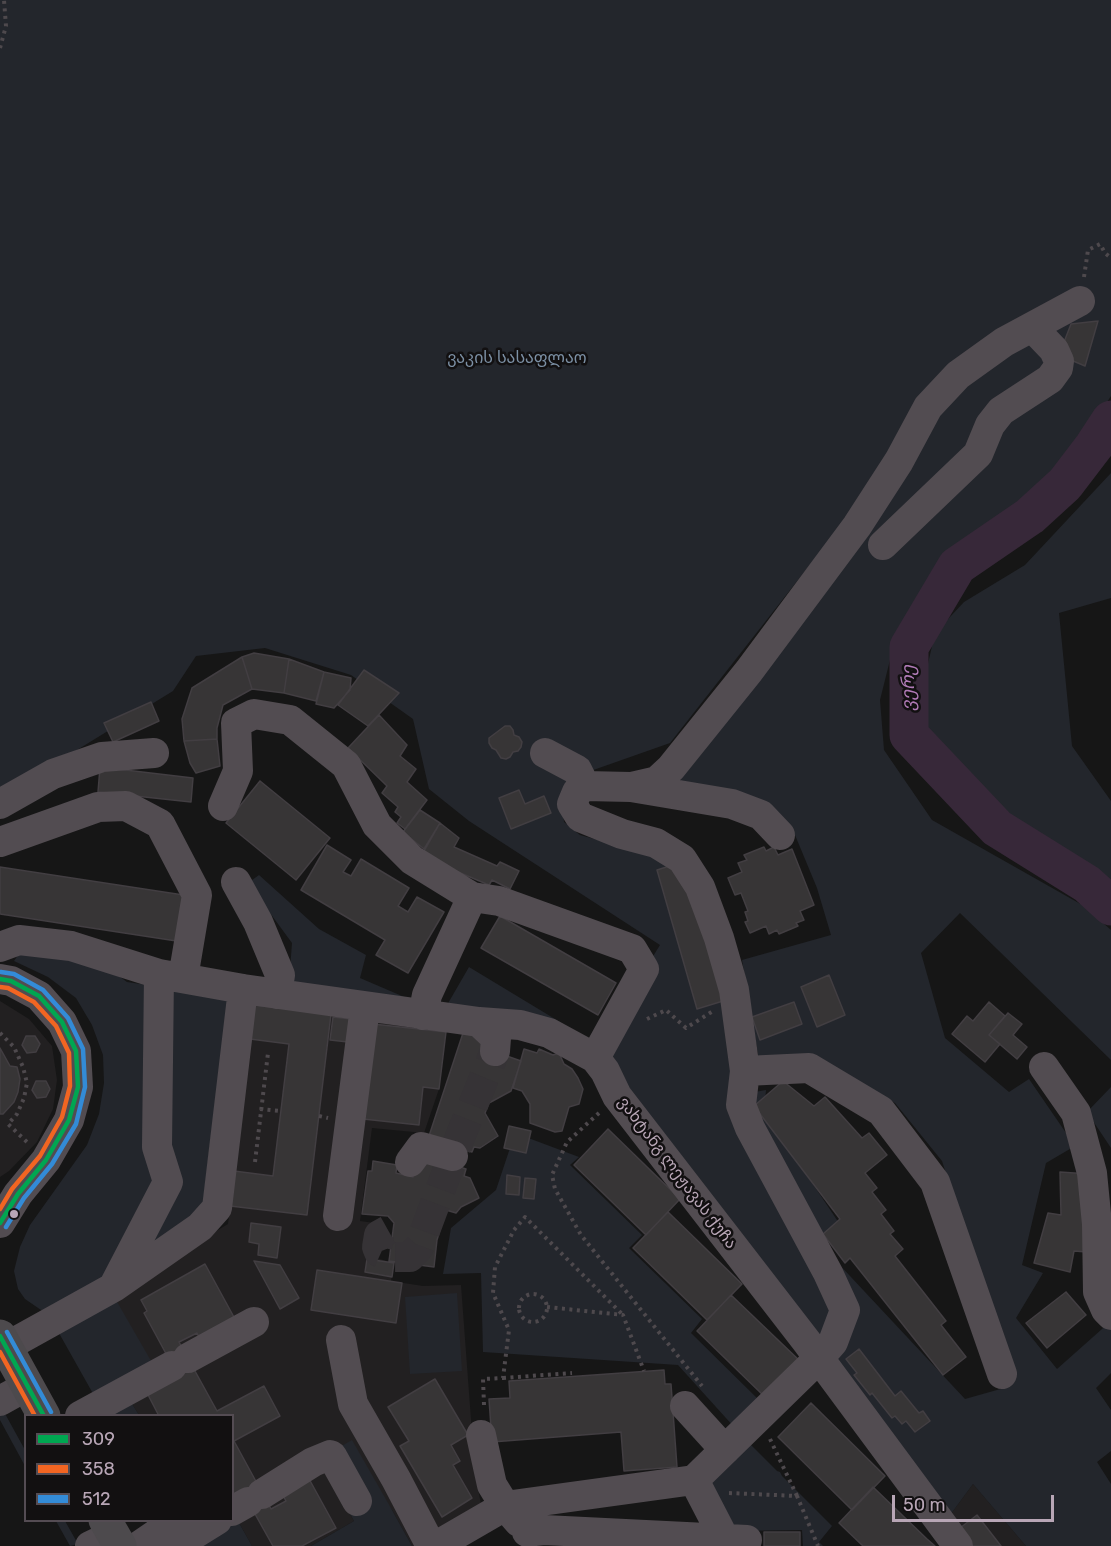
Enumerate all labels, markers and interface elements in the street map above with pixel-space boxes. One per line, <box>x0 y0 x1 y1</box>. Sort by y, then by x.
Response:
park label: ვაკის სასაფლაო <box>447 348 587 368</box>
water label: ვერე <box>898 665 920 711</box>
street label: ვახტანგ ლეჟავას ქუჩა <box>614 1093 740 1253</box>
unlabelled marker <box>8 1208 20 1220</box>
legend <box>24 1414 234 1522</box>
text: 309 <box>82 1428 115 1450</box>
text: 358 <box>82 1458 115 1480</box>
scale bar <box>895 1483 1057 1521</box>
text: 512 <box>82 1488 111 1510</box>
text: 50 m <box>903 1494 946 1516</box>

